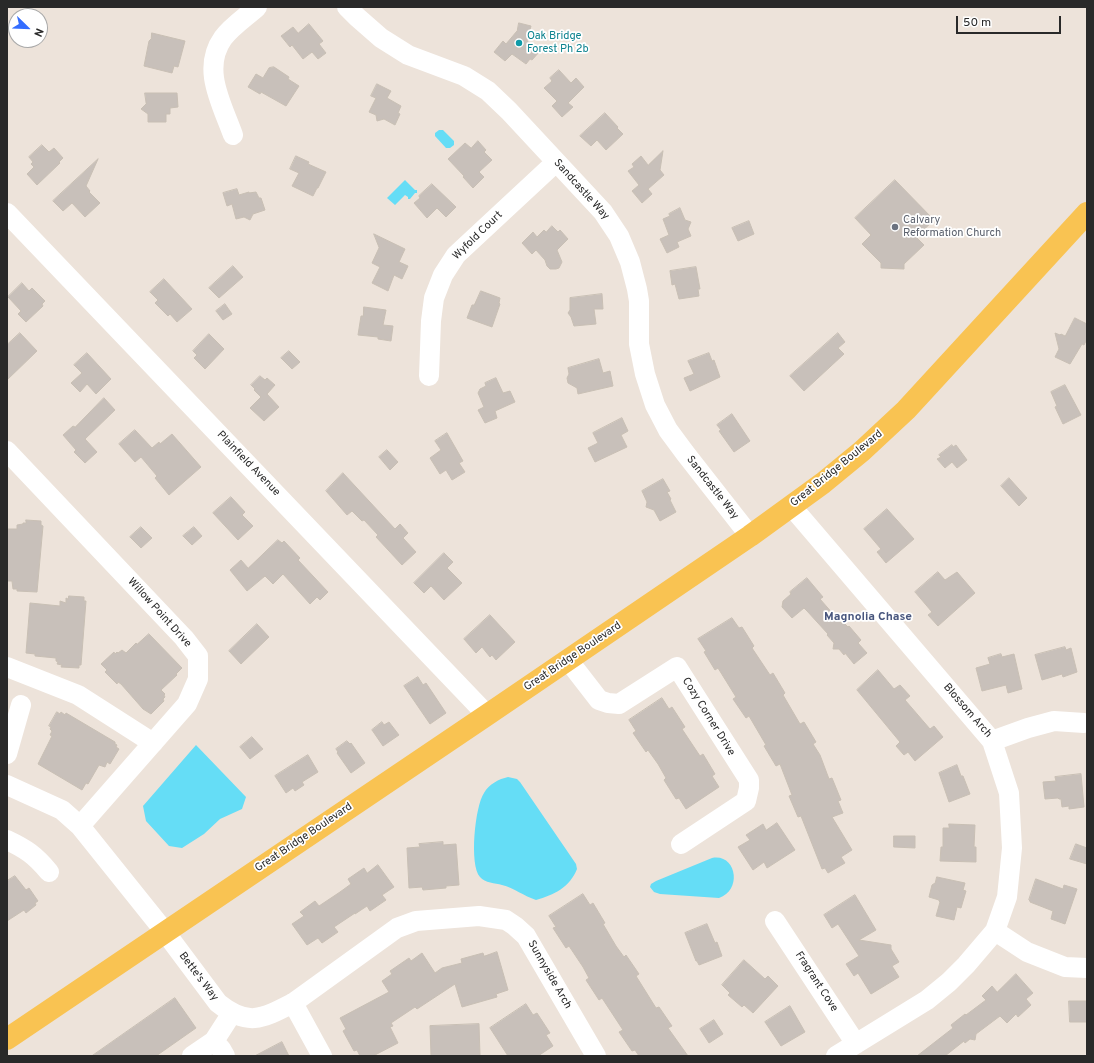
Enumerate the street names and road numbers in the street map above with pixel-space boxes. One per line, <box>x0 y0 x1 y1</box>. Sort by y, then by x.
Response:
street label: Sandcastle Way <box>550 157 612 223</box>
street label: Wyfold Court <box>450 209 506 263</box>
street label: Great Bridge Boulevard <box>788 428 886 510</box>
street label: Plainfield Avenue <box>214 429 282 499</box>
street label: Sandcastle Way <box>683 454 741 522</box>
street label: Willow Point Drive <box>124 576 194 650</box>
street label: Great Bridge Boulevard <box>522 619 624 695</box>
street label: Cozy Corner Drive <box>679 675 737 759</box>
street label: Blossom Arch <box>940 681 994 741</box>
street label: Great Bridge Boulevard <box>253 800 355 876</box>
street label: Sunnyside Arch <box>524 938 574 1012</box>
street label: Fragrant Cove <box>792 949 840 1015</box>
street label: Bette's Way <box>175 950 221 1004</box>

